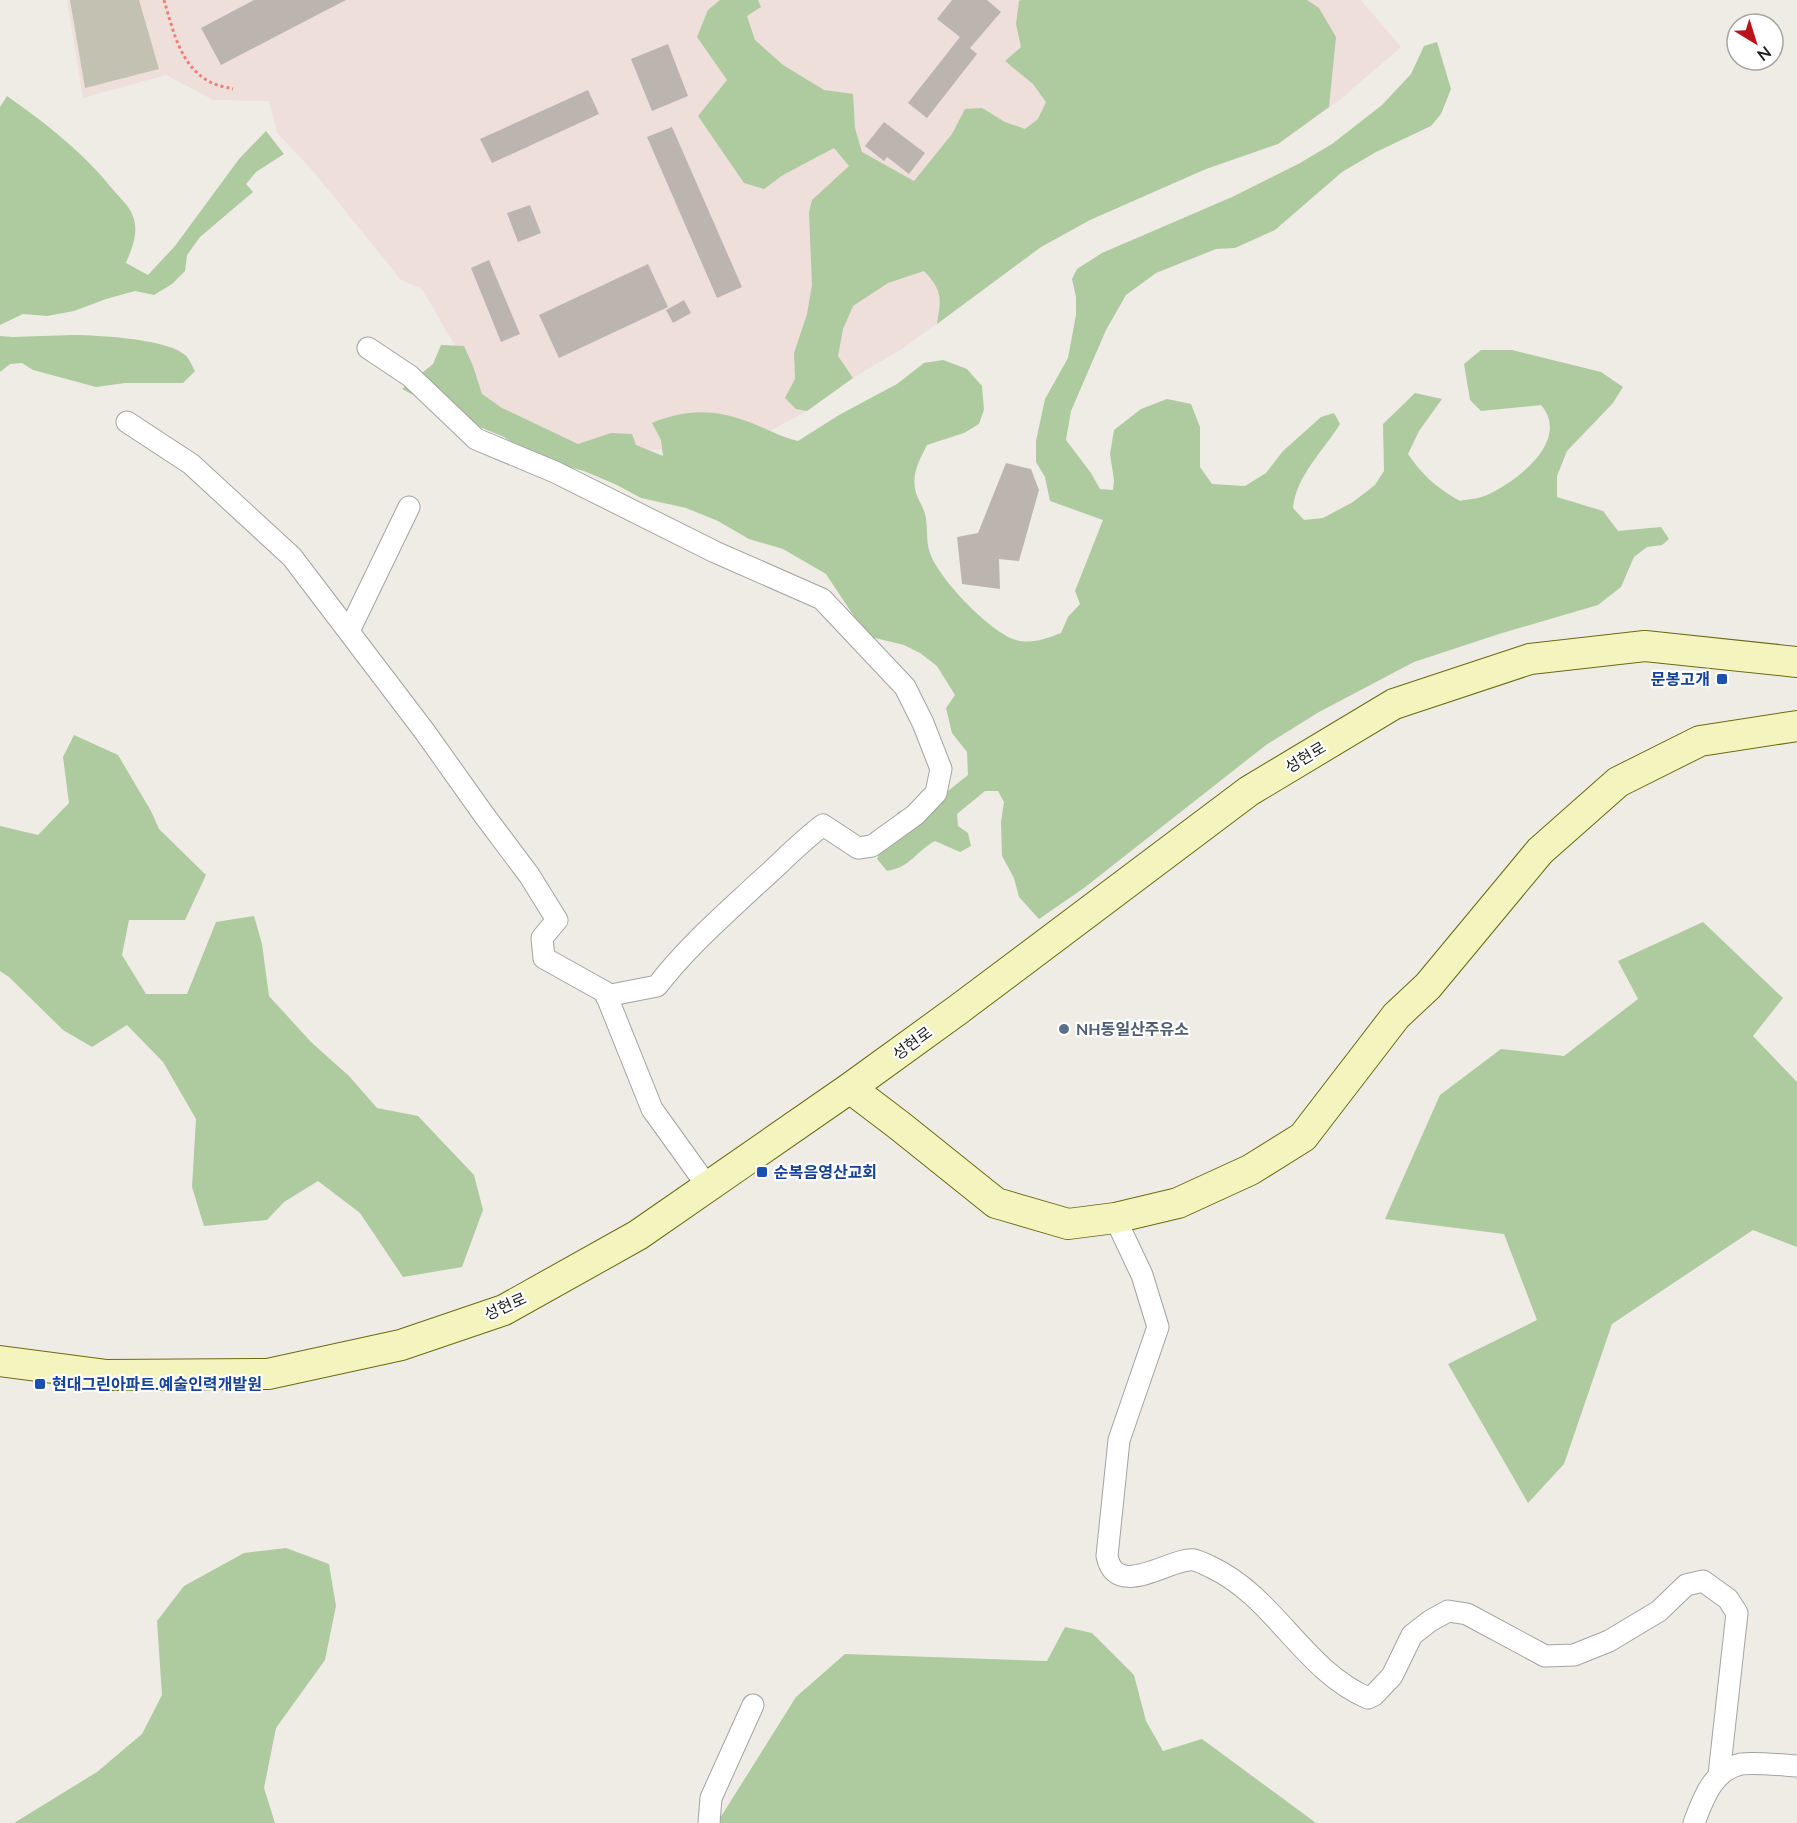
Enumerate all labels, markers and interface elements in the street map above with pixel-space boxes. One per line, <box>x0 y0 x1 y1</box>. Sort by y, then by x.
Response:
north arrow <box>1725 12 1785 72</box>
text: N <box>1754 43 1775 65</box>
place label: 문봉고개 <box>1651 669 1710 688</box>
marker: 문봉고개 <box>1715 672 1729 686</box>
street label: 성현로 <box>1281 737 1329 776</box>
place label: NH동일산주유소 <box>1076 1019 1189 1038</box>
street label: 성현로 <box>888 1022 935 1063</box>
marker: NH동일산주유소 <box>1057 1022 1071 1036</box>
place label: 순복음영산교회 <box>774 1162 877 1181</box>
marker: 순복음영산교회 <box>755 1165 769 1179</box>
street label: 성현로 <box>481 1288 529 1323</box>
place label: 현대그린아파트.예술인력개발원 <box>52 1374 262 1393</box>
marker: 현대그린아파트.예술인력개발원 <box>33 1377 47 1391</box>

